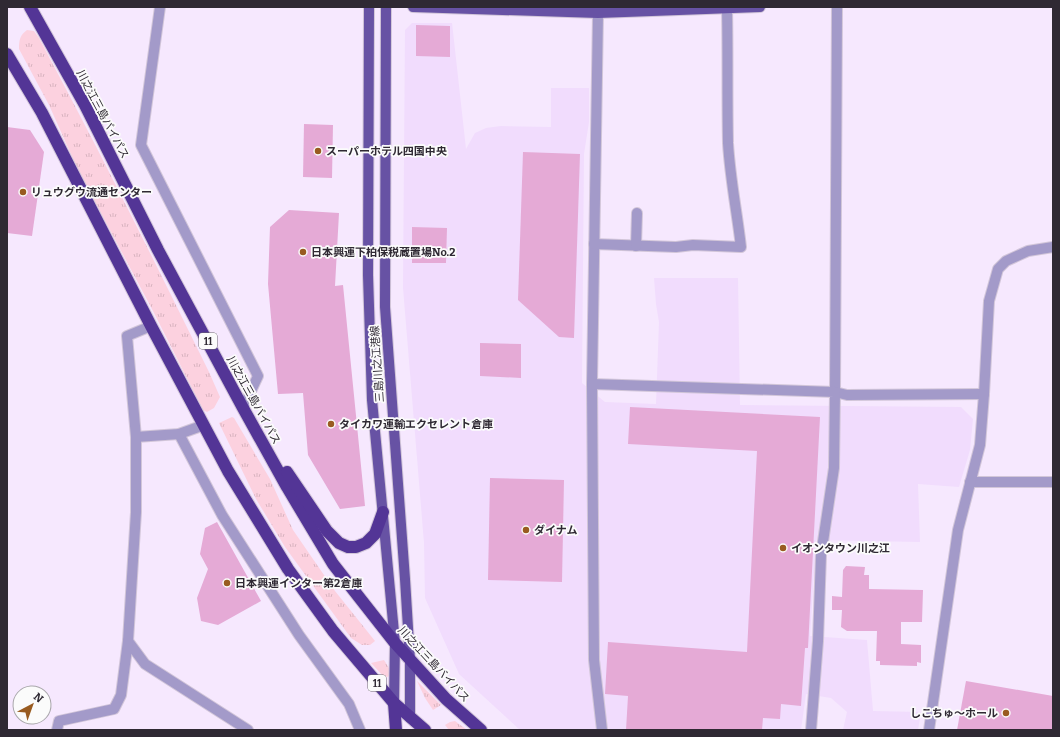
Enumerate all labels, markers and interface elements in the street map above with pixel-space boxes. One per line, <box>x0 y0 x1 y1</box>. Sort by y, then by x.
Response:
street label: 川之江三島バイパス <box>74 68 131 161</box>
place label: スーパーホテル四国中央 <box>326 145 447 158</box>
marker: スーパーホテル四国中央 <box>313 146 323 156</box>
place label: リュウグウ流通センター <box>31 186 152 199</box>
marker: リュウグウ流通センター <box>18 187 28 197</box>
place label: 日本興運下柏保税蔵置場No.2 <box>311 246 455 259</box>
marker: 日本興運下柏保税蔵置場No.2 <box>298 247 308 257</box>
street label: 三島川之江港線 <box>368 325 387 403</box>
road number: 11 <box>199 333 217 349</box>
street label: 川之江三島バイパス <box>224 354 283 447</box>
place label: タイカワ運輸エクセレント倉庫 <box>339 418 493 431</box>
marker: タイカワ運輸エクセレント倉庫 <box>326 419 336 429</box>
place label: ダイナム <box>534 524 577 537</box>
marker: ダイナム <box>521 525 531 535</box>
place label: イオンタウン川之江 <box>791 542 890 555</box>
marker: イオンタウン川之江 <box>778 543 788 553</box>
place label: 日本興運インター第2倉庫 <box>235 577 362 590</box>
marker: 日本興運インター第2倉庫 <box>222 578 232 588</box>
street label: 川之江三島バイパス <box>395 624 472 705</box>
road number: 11 <box>368 675 386 691</box>
north arrow <box>12 685 52 725</box>
text: N <box>31 690 46 706</box>
place label: しこちゅ～ホール <box>910 707 998 720</box>
marker: しこちゅ～ホール <box>1001 708 1011 718</box>

